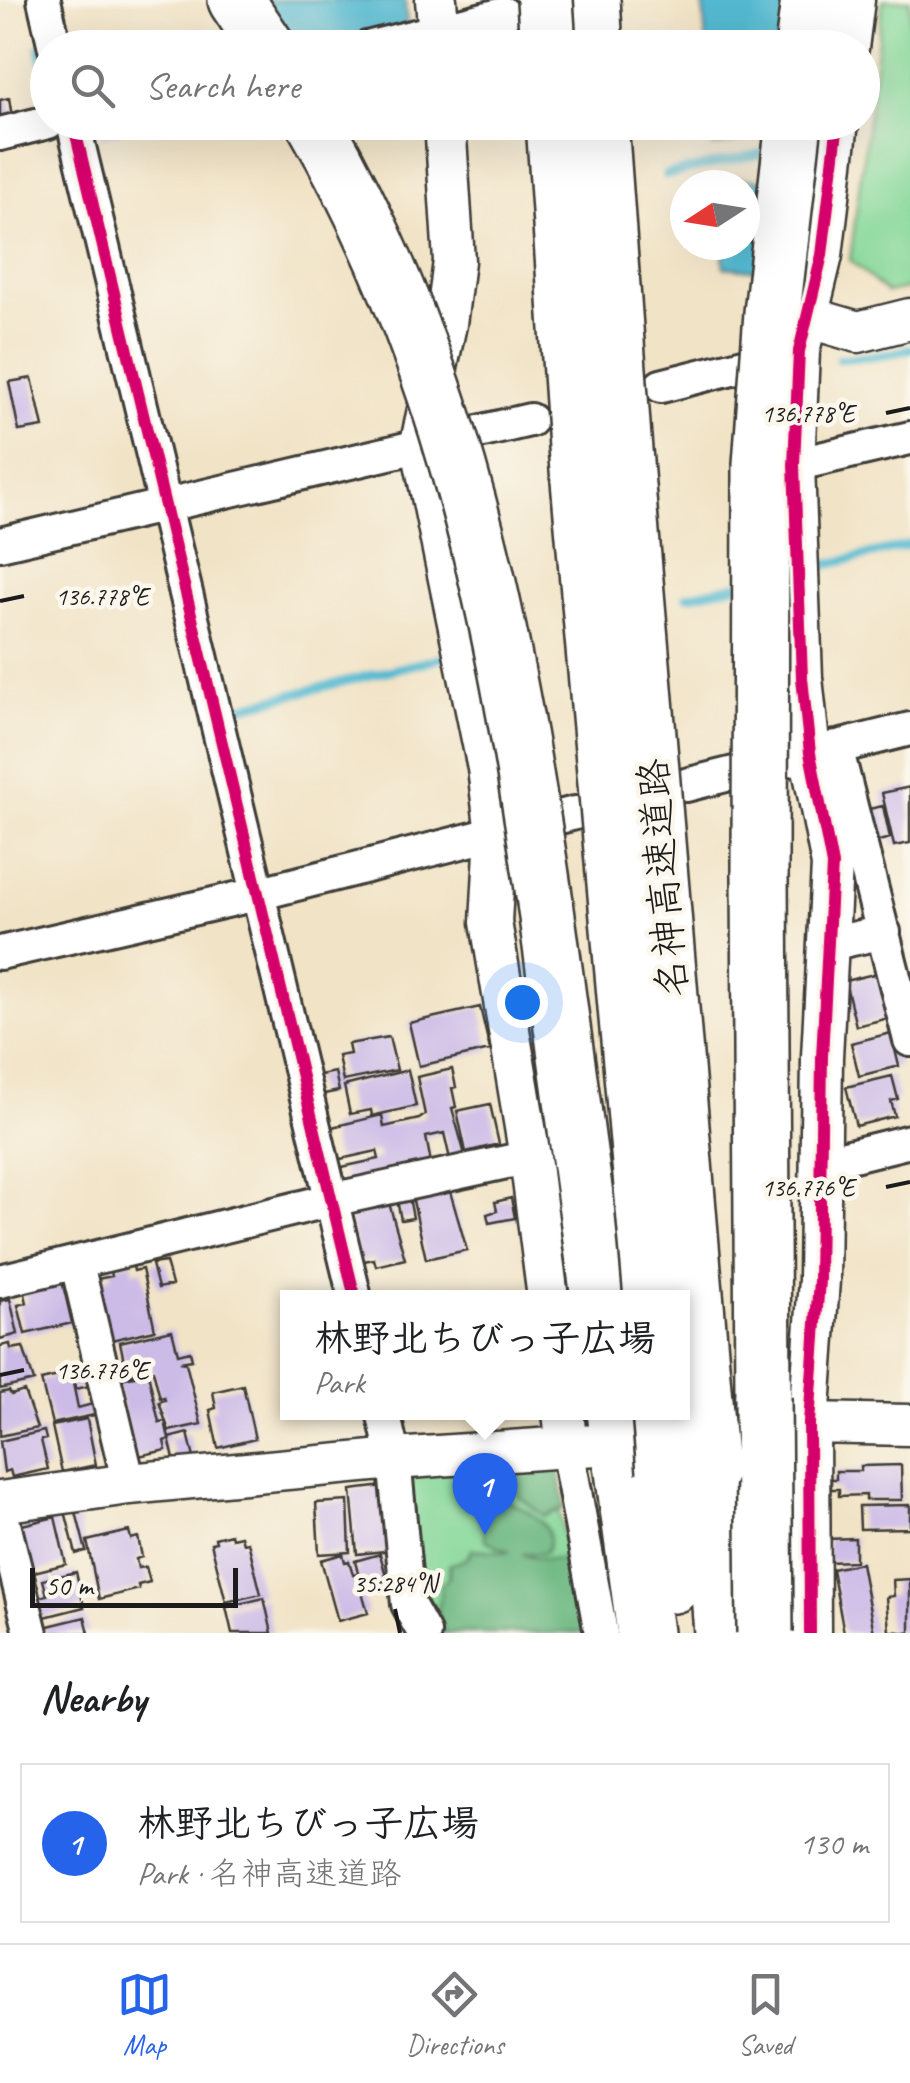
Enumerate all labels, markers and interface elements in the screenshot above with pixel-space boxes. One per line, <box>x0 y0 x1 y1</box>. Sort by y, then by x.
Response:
search box <box>30 30 880 140</box>
icon: search <box>65 58 120 113</box>
text: Search here <box>145 62 300 109</box>
north arrow <box>670 170 760 260</box>
text: 136.778°E <box>762 398 857 430</box>
text: 136.778°E <box>56 581 151 613</box>
street label: 名神高速道路 <box>628 756 698 1000</box>
your location <box>497 977 548 1028</box>
text: 136.776°E <box>762 1172 857 1204</box>
popup <box>280 1290 690 1420</box>
text: 林野北ちびっ子広場 <box>314 1315 656 1362</box>
text: 136.776°E <box>56 1355 151 1387</box>
text: Park <box>314 1362 365 1403</box>
pin: 1 <box>452 1452 518 1535</box>
scale bar <box>30 1563 238 1608</box>
text: 50 m <box>45 1568 93 1603</box>
text: 35.284°N <box>353 1568 441 1600</box>
text: Nearby <box>40 1672 146 1725</box>
text: 林野北ちびっ子広場 <box>137 1800 479 1847</box>
text: 1 <box>67 1823 82 1864</box>
text: 130 m <box>799 1823 868 1864</box>
text: Park · 名神高速道路 <box>137 1853 401 1894</box>
tab: Map <box>117 1967 172 2062</box>
tab: Directions <box>406 1967 504 2062</box>
tab: Saved <box>738 1967 793 2062</box>

